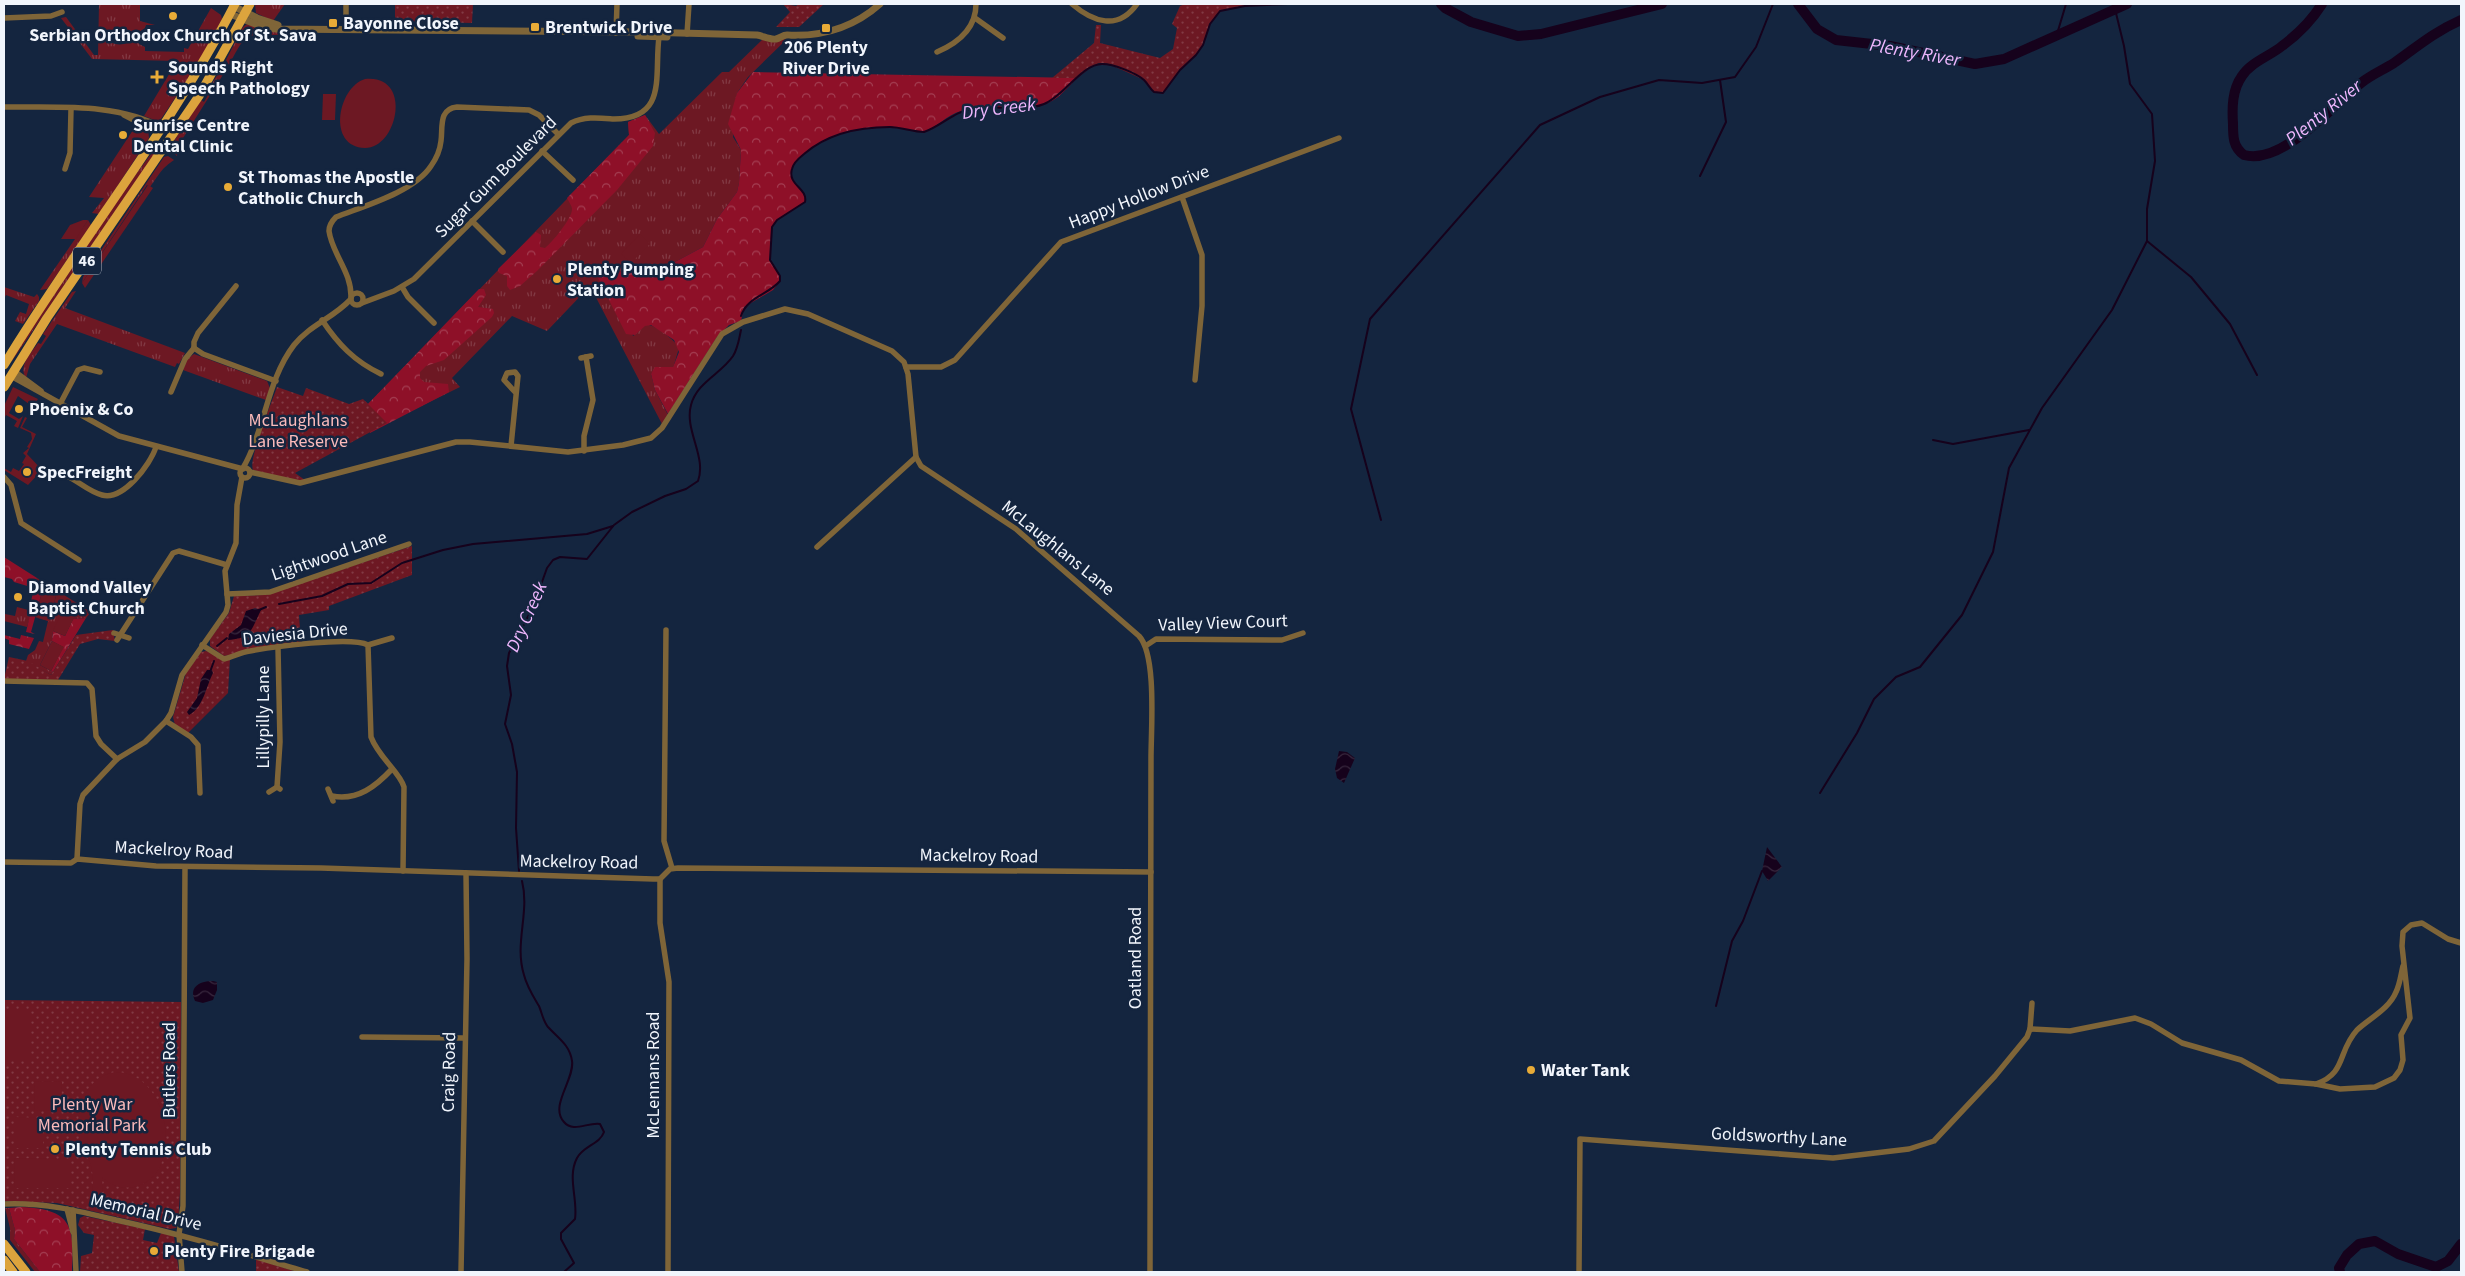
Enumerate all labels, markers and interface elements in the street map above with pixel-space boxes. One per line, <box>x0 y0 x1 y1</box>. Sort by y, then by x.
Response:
marker: Serbian Orthodox Church of St. Sava <box>167 10 179 22</box>
place label: Bayonne Close <box>343 11 459 36</box>
place label: Brentwick Drive <box>545 15 672 40</box>
marker: Bayonne Close <box>327 17 339 29</box>
marker: Brentwick Drive <box>529 21 541 33</box>
marker: 206 Plenty River Drive <box>820 22 832 34</box>
place label: Serbian Orthodox Church of St. Sava <box>29 23 317 48</box>
water label: Plenty River <box>1867 32 1964 75</box>
place label: 206 Plenty River Drive <box>782 35 870 81</box>
place label: Sounds Right Speech Pathology <box>168 55 311 101</box>
marker: Sounds Right Speech Pathology <box>150 70 164 84</box>
water label: Plenty River <box>2280 73 2369 152</box>
water label: Dry Creek <box>960 91 1038 127</box>
street label: Sugar Gum Boulevard <box>429 110 563 244</box>
place label: Sunrise Centre Dental Clinic <box>133 113 250 159</box>
marker: Sunrise Centre Dental Clinic <box>117 129 129 141</box>
street label: Happy Hollow Drive <box>1065 159 1213 235</box>
place label: St Thomas the Apostle Catholic Church <box>238 165 414 211</box>
marker: St Thomas the Apostle Catholic Church <box>222 181 234 193</box>
road number: 46 <box>73 248 101 274</box>
place label: Plenty Pumping Station <box>567 257 694 303</box>
marker: Plenty Pumping Station <box>551 273 563 285</box>
place label: Phoenix & Co <box>29 397 134 422</box>
marker: Phoenix & Co <box>13 403 25 415</box>
park label: McLaughlans Lane Reserve <box>248 408 348 454</box>
place label: SpecFreight <box>37 460 132 485</box>
marker: SpecFreight <box>21 466 33 478</box>
street label: McLaughlans Lane <box>996 495 1120 602</box>
street label: Lightwood Lane <box>268 525 390 587</box>
place label: Diamond Valley Baptist Church <box>28 575 152 621</box>
water label: Dry Creek <box>500 577 555 656</box>
marker: Diamond Valley Baptist Church <box>12 591 24 603</box>
street label: Valley View Court <box>1158 608 1288 638</box>
street label: Daviesia Drive <box>241 616 349 652</box>
street label: Lillypilly Lane <box>251 665 276 768</box>
street label: Mackelroy Road <box>114 834 234 866</box>
street label: Mackelroy Road <box>919 842 1039 870</box>
street label: Mackelroy Road <box>519 848 639 876</box>
street label: Oatland Road <box>1123 907 1148 1009</box>
street label: McLennans Road <box>641 1011 666 1139</box>
street label: Butlers Road <box>157 1022 182 1118</box>
street label: Craig Road <box>436 1031 462 1113</box>
place label: Water Tank <box>1541 1058 1630 1083</box>
marker: Water Tank <box>1525 1064 1537 1076</box>
park label: Plenty War Memorial Park <box>38 1092 146 1138</box>
street label: Goldsworthy Lane <box>1710 1121 1848 1153</box>
place label: Plenty Tennis Club <box>65 1137 212 1162</box>
marker: Plenty Tennis Club <box>49 1143 61 1155</box>
street label: Memorial Drive <box>88 1187 204 1237</box>
place label: Plenty Fire Brigade <box>164 1239 315 1264</box>
marker: Plenty Fire Brigade <box>148 1245 160 1257</box>

